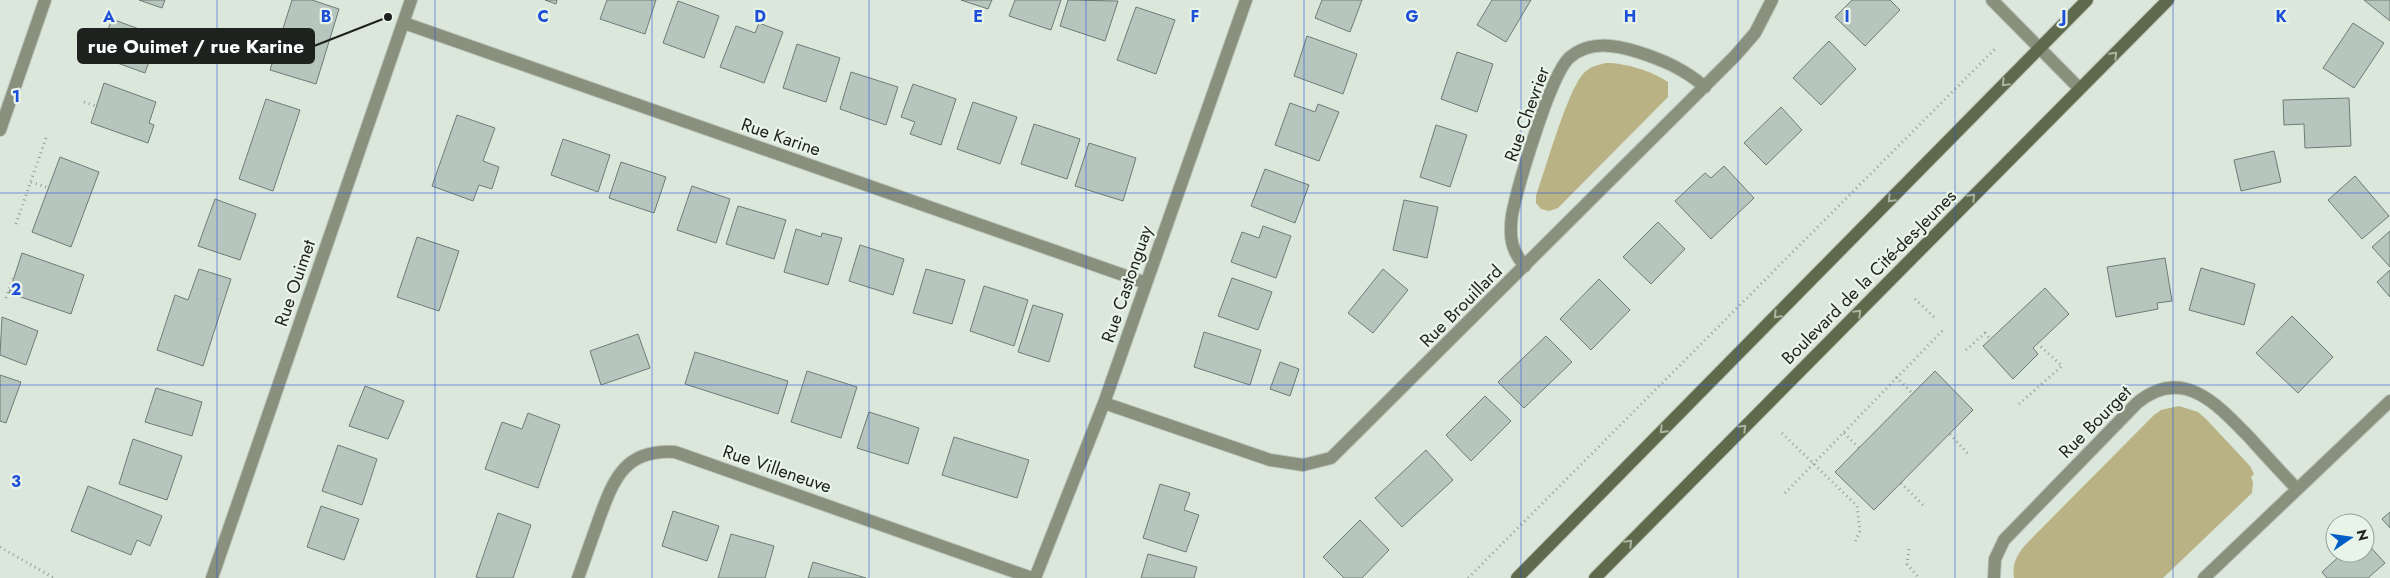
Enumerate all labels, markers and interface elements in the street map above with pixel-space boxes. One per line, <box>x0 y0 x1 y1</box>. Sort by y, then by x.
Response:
text: A <box>102 5 115 28</box>
text: B <box>321 5 331 28</box>
text: C <box>537 5 549 28</box>
text: D <box>754 5 766 28</box>
text: E <box>973 5 983 28</box>
text: F <box>1191 5 1199 28</box>
text: G <box>1405 5 1419 28</box>
text: H <box>1624 5 1636 28</box>
text: I <box>1844 5 1850 28</box>
text: J <box>2058 5 2067 28</box>
text: K <box>2275 5 2287 28</box>
callout: rue Ouimet / rue Karine <box>78 29 314 63</box>
text: rue Ouimet / rue Karine <box>88 33 304 60</box>
one-way arrow <box>2108 52 2117 61</box>
street label: Rue Chevrier <box>1498 62 1556 165</box>
one-way arrow <box>2002 77 2011 86</box>
text: 1 <box>12 85 20 108</box>
street label: Rue Karine <box>738 111 824 163</box>
street label: Boulevard de la Cité-des-Jeunes <box>1776 184 1962 370</box>
one-way arrow <box>1888 194 1897 203</box>
one-way arrow <box>1966 194 1975 203</box>
street label: Rue Castonguay <box>1095 222 1159 346</box>
street label: Rue Ouimet <box>268 235 322 330</box>
street label: Rue Brouillard <box>1414 259 1508 353</box>
text: 2 <box>11 278 21 301</box>
one-way arrow <box>1852 309 1861 318</box>
one-way arrow <box>1774 310 1783 319</box>
street label: Rue Bourget <box>2053 379 2138 464</box>
one-way arrow <box>1660 425 1669 434</box>
one-way arrow <box>1738 425 1747 434</box>
street label: Rue Villeneuve <box>719 438 835 500</box>
text: 3 <box>11 470 21 493</box>
north arrow <box>2325 513 2375 563</box>
text: N <box>2352 527 2374 543</box>
one-way arrow <box>1623 540 1632 549</box>

